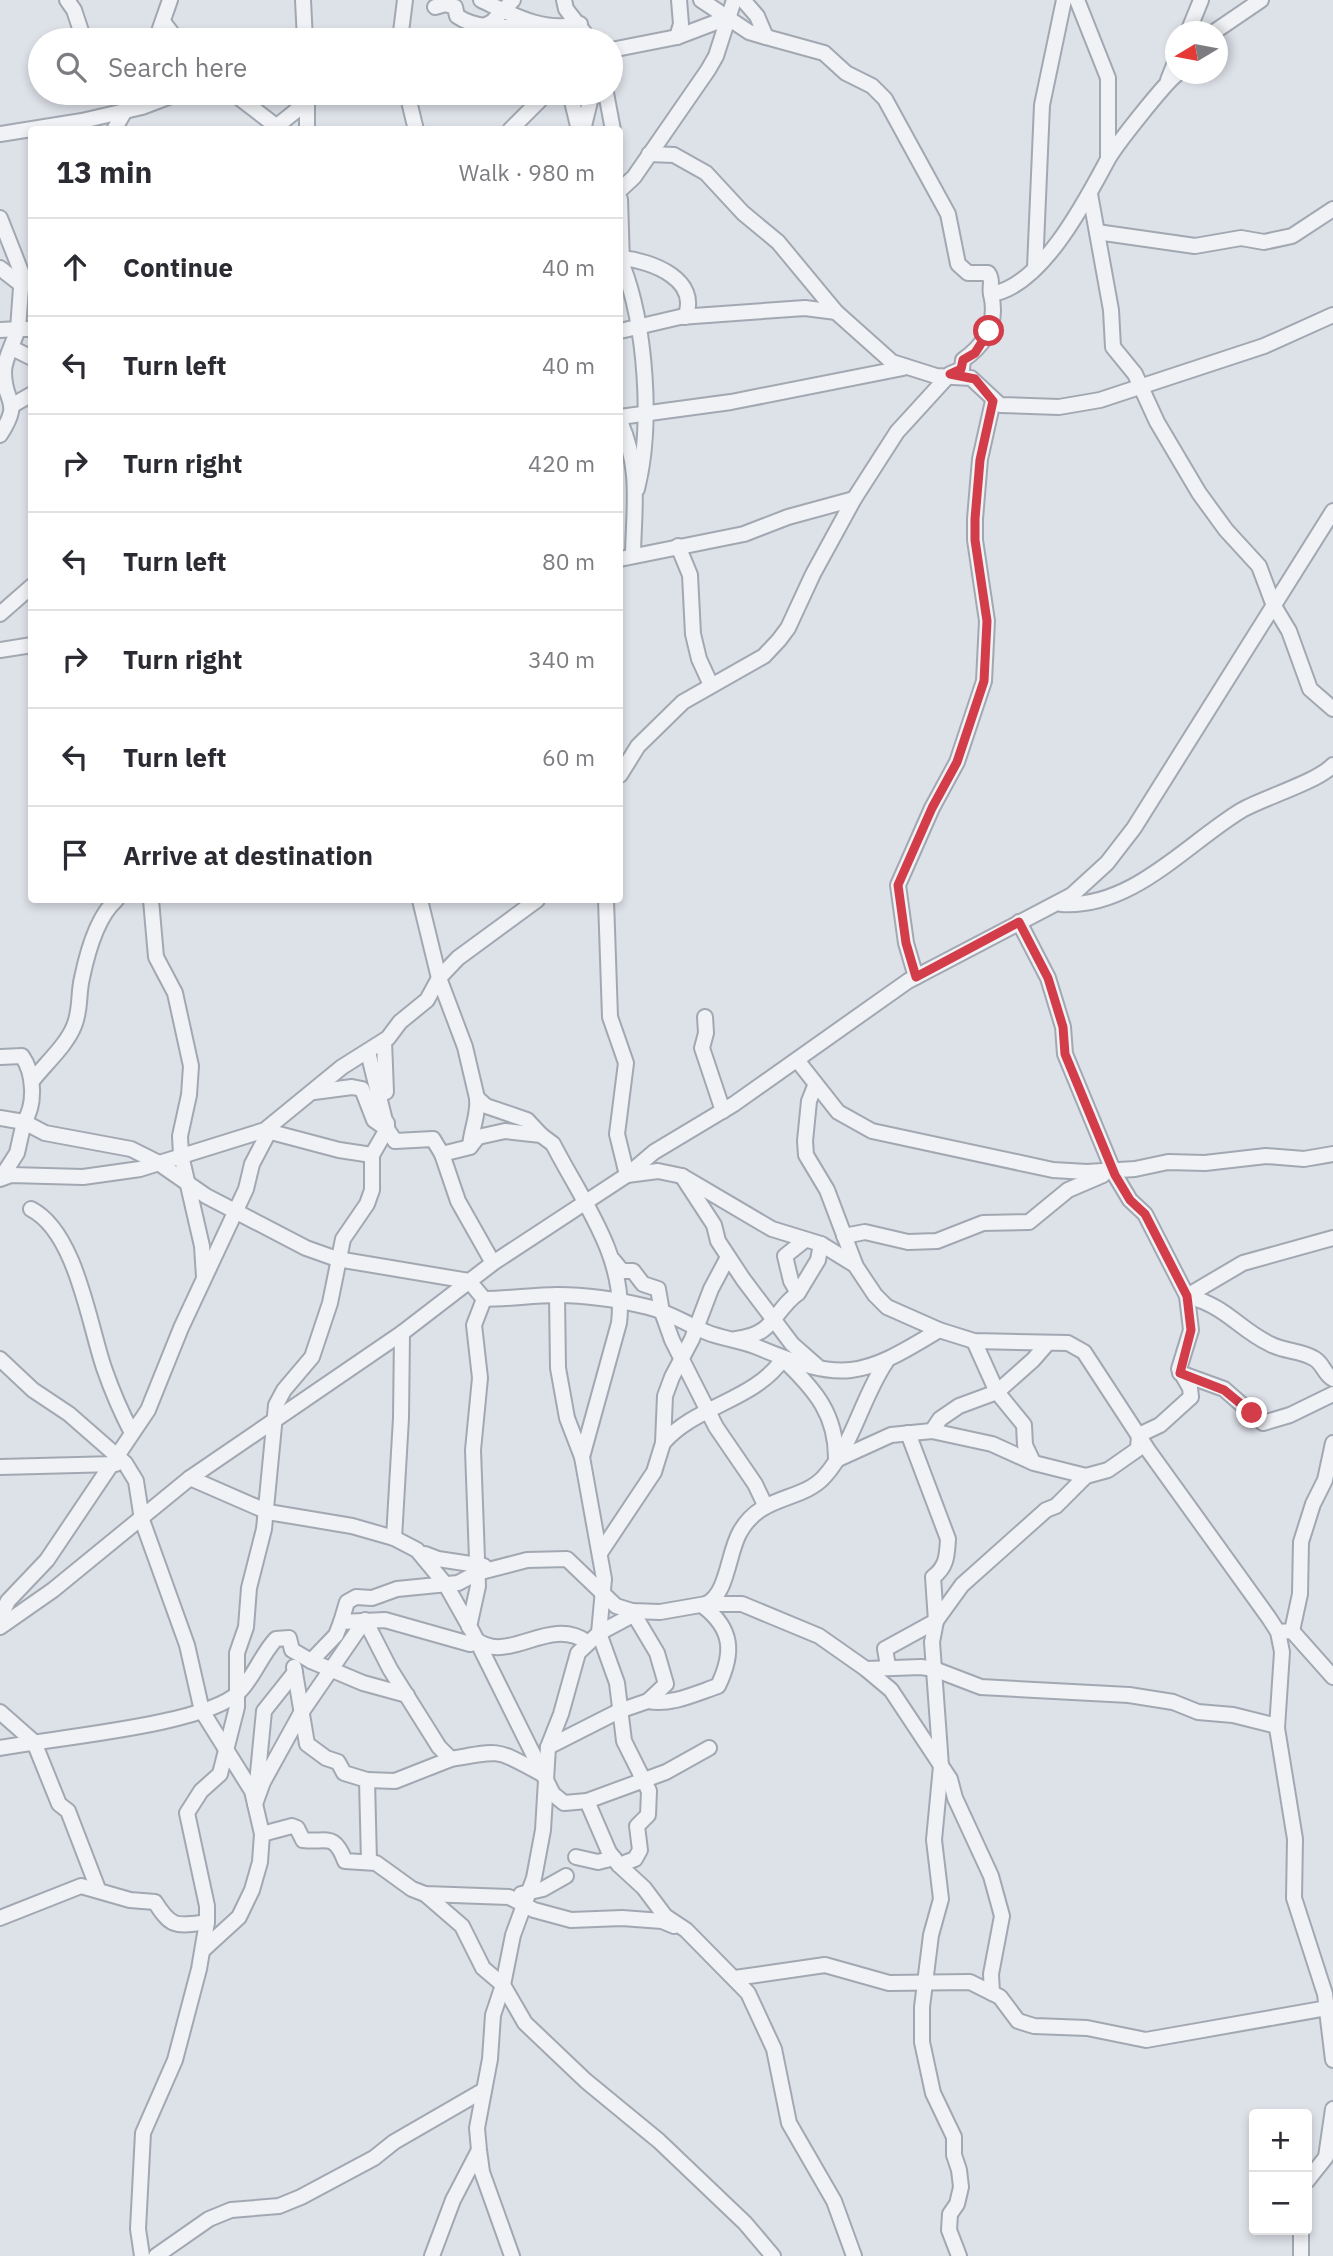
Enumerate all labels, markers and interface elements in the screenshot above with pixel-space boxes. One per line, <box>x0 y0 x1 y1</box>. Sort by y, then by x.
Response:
north arrow <box>1165 21 1228 84</box>
search box <box>28 28 623 105</box>
icon: search <box>52 48 90 86</box>
text: Search here <box>108 50 247 84</box>
text: 13 min <box>56 152 152 191</box>
text: Walk · 980 m <box>459 157 595 187</box>
icon: ahead <box>56 248 94 286</box>
text: Continue <box>123 250 233 284</box>
text: 40 m <box>542 252 595 282</box>
route start <box>973 315 1004 346</box>
icon: left <box>56 346 94 384</box>
text: Turn left <box>123 348 226 382</box>
text: 40 m <box>542 350 595 380</box>
icon: right <box>56 444 94 482</box>
text: Turn right <box>123 446 242 480</box>
text: 420 m <box>528 448 595 478</box>
icon: left <box>56 542 94 580</box>
text: Turn left <box>123 544 226 578</box>
text: 80 m <box>542 546 595 576</box>
icon: right <box>56 640 94 678</box>
text: Turn right <box>123 642 242 676</box>
text: 340 m <box>528 644 595 674</box>
icon: left <box>56 738 94 776</box>
text: Turn left <box>123 740 226 774</box>
text: 60 m <box>542 742 595 772</box>
icon: arrive <box>56 836 94 874</box>
text: Arrive at destination <box>123 838 373 872</box>
route end <box>1236 1397 1267 1428</box>
map controls <box>1249 2109 1312 2235</box>
button: + <box>1249 2109 1312 2172</box>
button: − <box>1249 2172 1312 2235</box>

